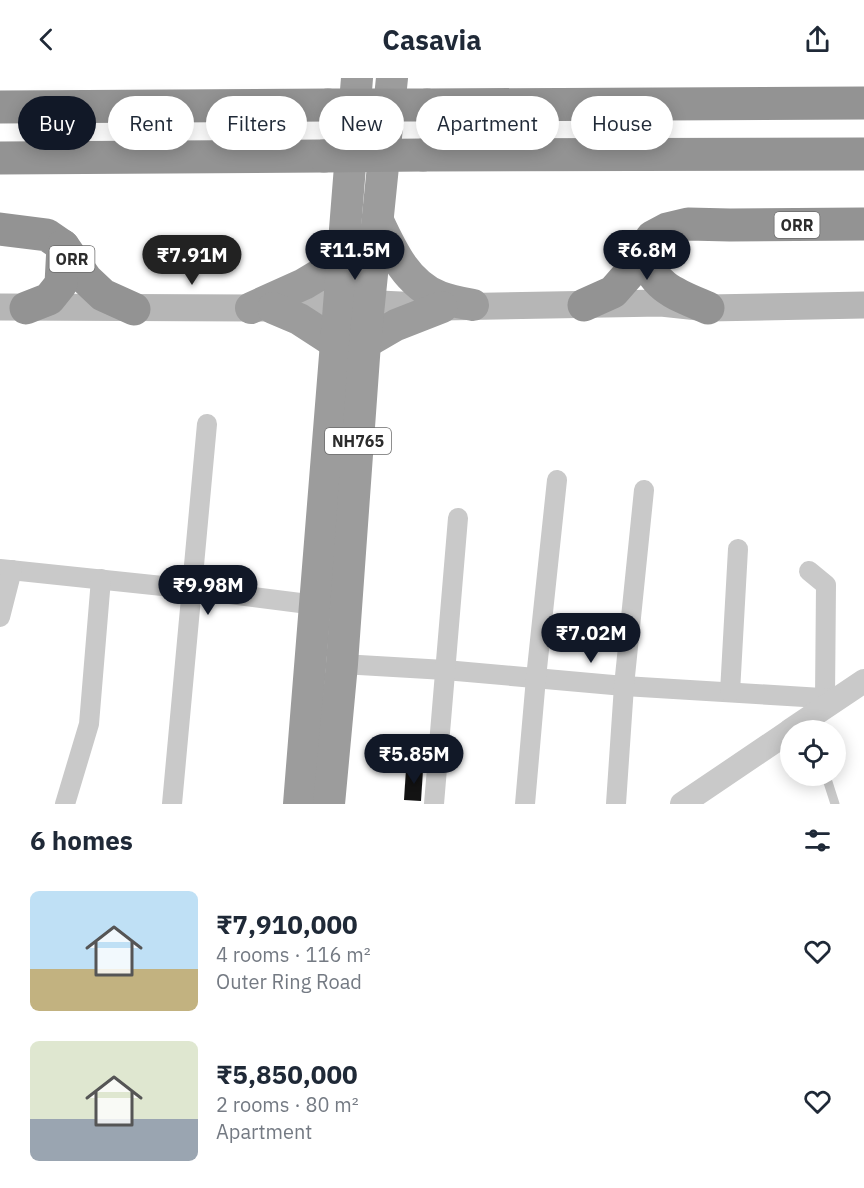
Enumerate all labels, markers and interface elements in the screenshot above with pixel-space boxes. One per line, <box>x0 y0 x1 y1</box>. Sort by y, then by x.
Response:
text: Casavia <box>382 22 482 57</box>
icon: back <box>30 23 63 56</box>
icon: share <box>801 23 834 56</box>
chip: Buy <box>18 96 96 150</box>
chip: Rent <box>108 96 194 150</box>
chip: Filters <box>206 96 307 150</box>
chip: New <box>319 96 404 150</box>
chip: Apartment <box>416 96 559 150</box>
chip: House <box>571 96 673 150</box>
road number: ORR <box>774 212 820 238</box>
pin: ₹11.5M <box>306 230 404 281</box>
pin: ₹6.8M <box>605 230 689 281</box>
pin: ₹7.91M <box>143 235 241 286</box>
text: ₹11.5M <box>319 236 391 263</box>
text: ₹6.8M <box>617 236 677 263</box>
text: ₹7.91M <box>156 241 228 268</box>
road number: ORR <box>50 246 94 272</box>
road number: NH765 <box>325 428 391 454</box>
pin: ₹9.98M <box>159 565 257 616</box>
text: ₹9.98M <box>172 571 244 598</box>
pin: ₹7.02M <box>542 613 640 664</box>
text: ₹7.02M <box>555 619 627 646</box>
map controls <box>780 720 846 786</box>
button: locate <box>780 720 846 786</box>
pin: ₹5.85M <box>365 734 463 785</box>
text: ₹5.85M <box>378 740 450 767</box>
text: 6 homes <box>30 823 133 857</box>
icon: filters <box>801 824 834 857</box>
text: ₹7,910,000 <box>216 907 358 941</box>
icon: home <box>78 915 150 987</box>
icon: heart <box>801 935 834 968</box>
text: 4 rooms · 116 m² <box>216 941 371 968</box>
text: Outer Ring Road <box>216 968 362 995</box>
text: ₹5,850,000 <box>216 1057 358 1091</box>
icon: home <box>78 1065 150 1137</box>
icon: heart <box>801 1085 834 1118</box>
text: 2 rooms · 80 m² <box>216 1091 359 1118</box>
text: Apartment <box>216 1118 312 1145</box>

